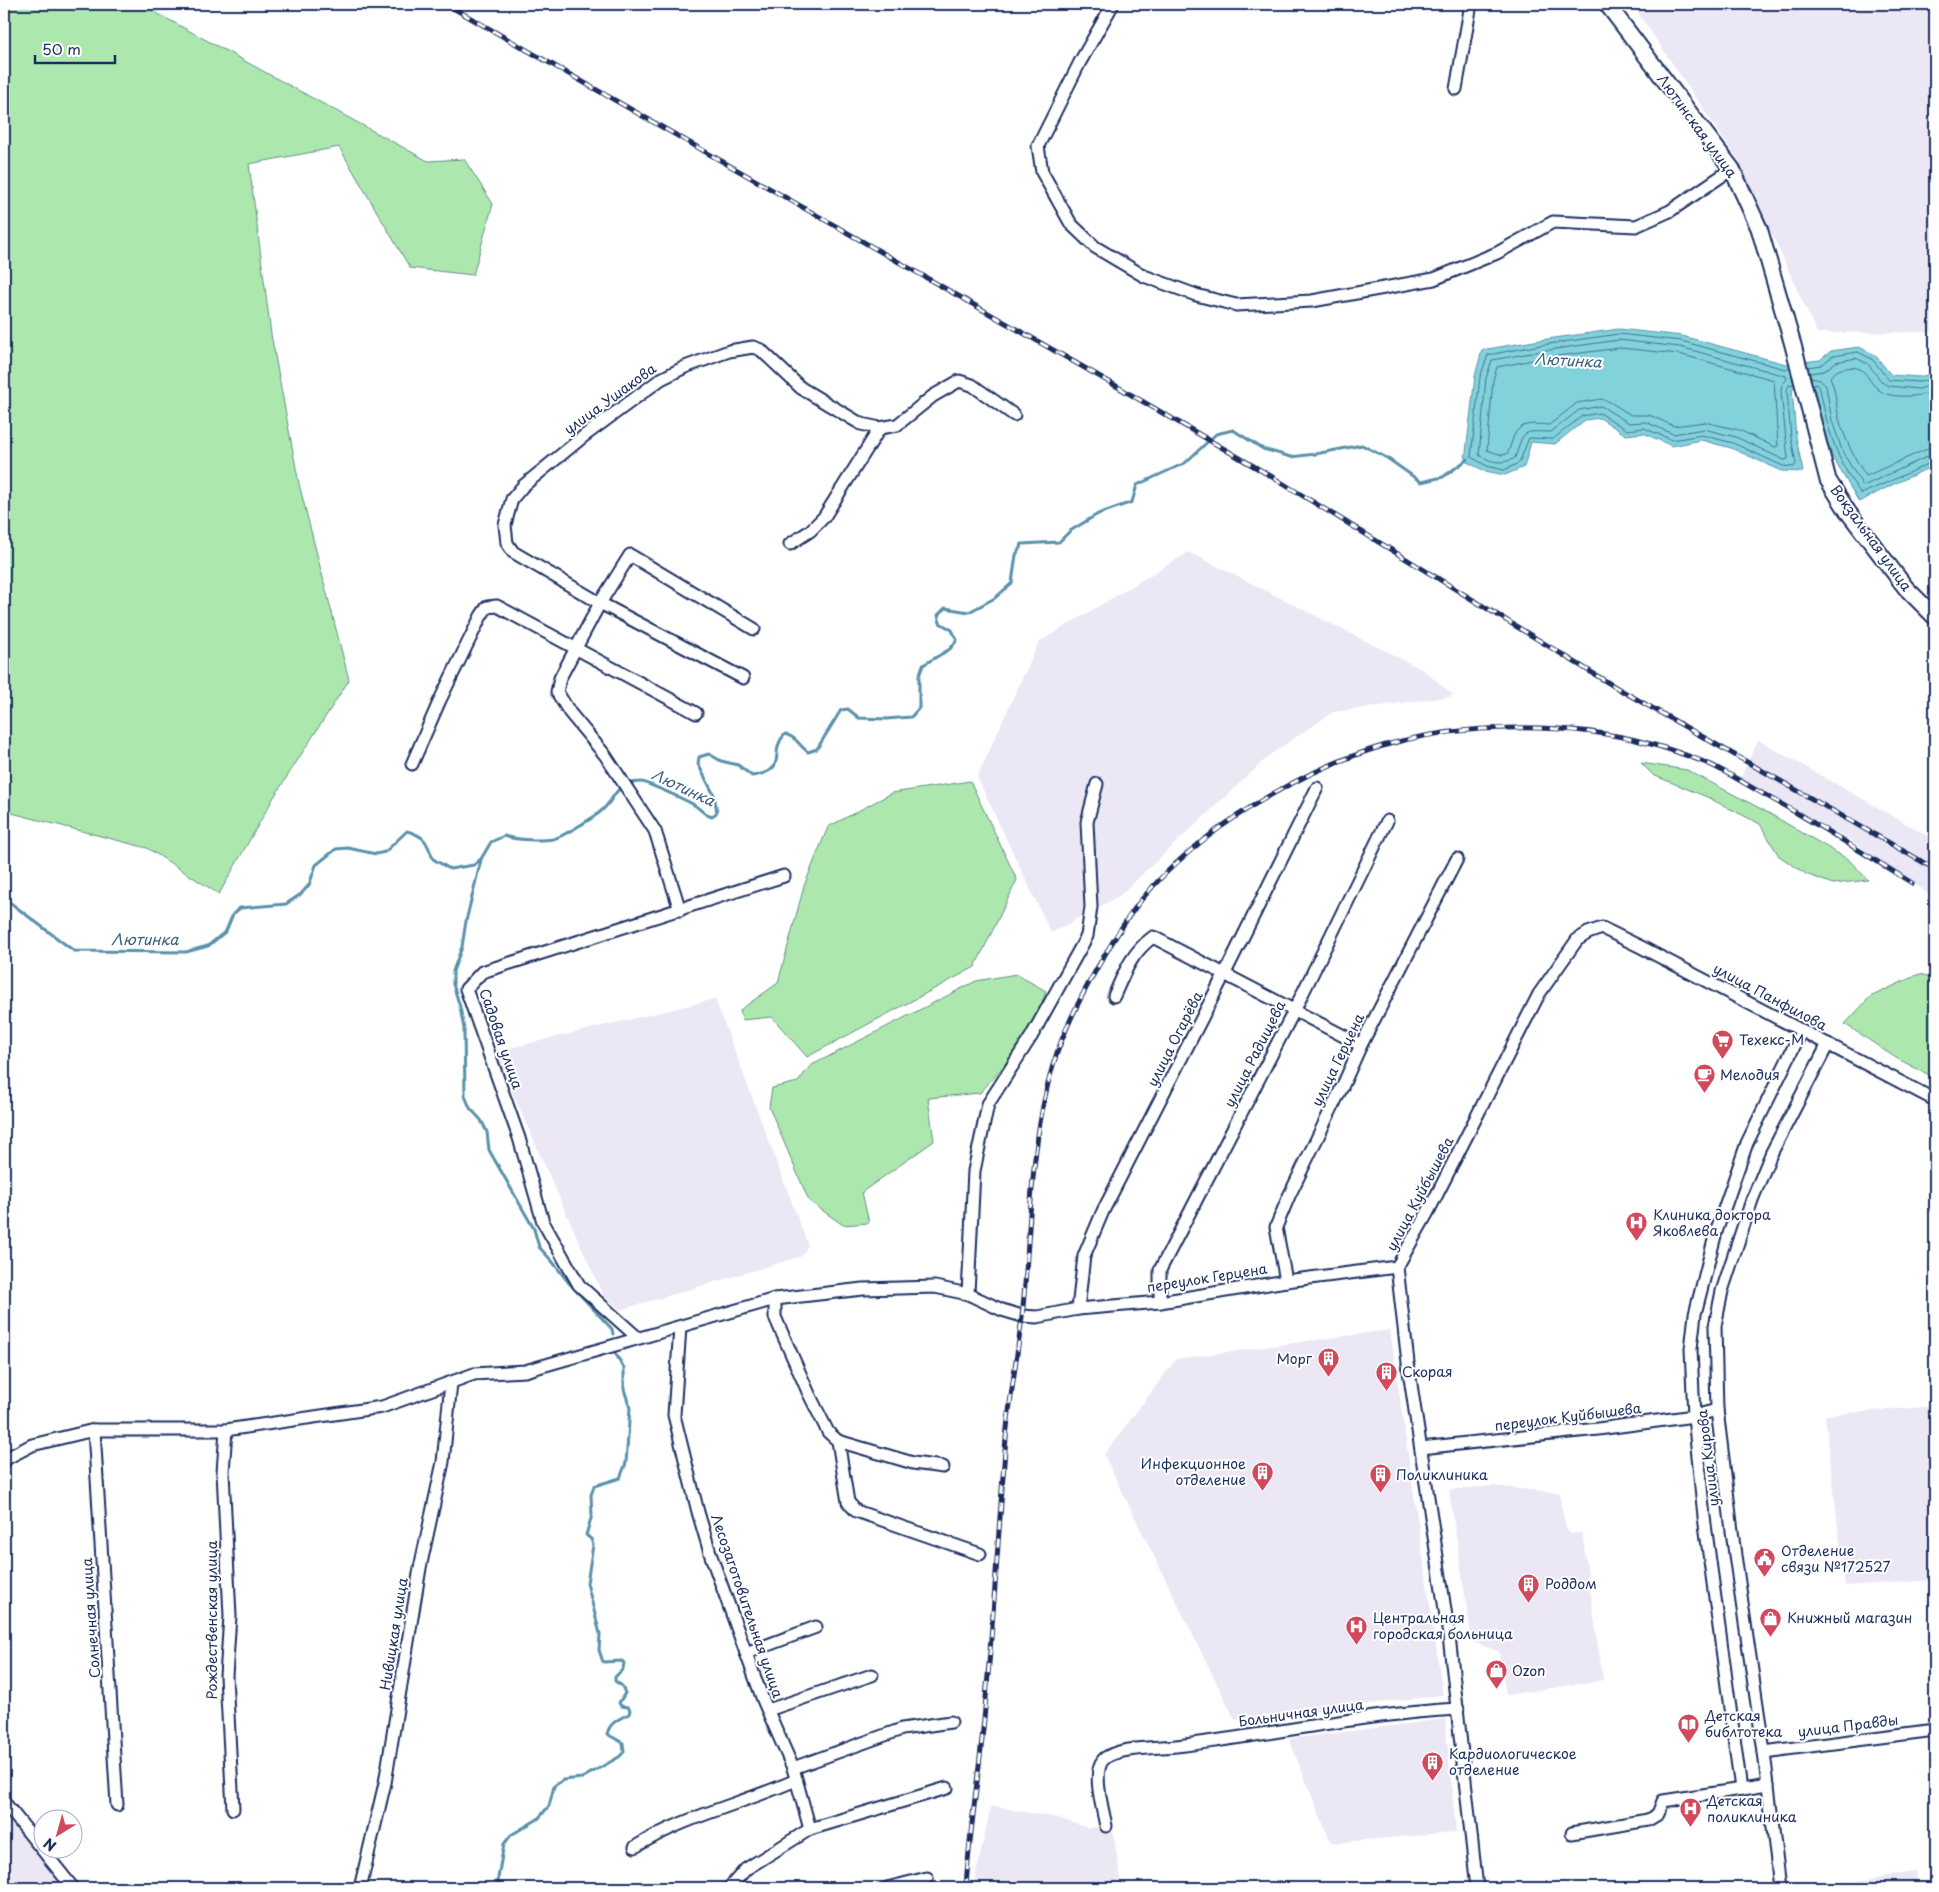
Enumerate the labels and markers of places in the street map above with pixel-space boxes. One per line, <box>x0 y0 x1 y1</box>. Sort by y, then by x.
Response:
supermarket icon: Техекс-М <box>1711 1028 1735 1059</box>
place label: Техекс-М <box>1739 1029 1804 1050</box>
cafe icon: Мелодия <box>1692 1063 1716 1094</box>
place label: Мелодия <box>1720 1064 1780 1085</box>
place label: Клиника доктора Яковлева <box>1653 1204 1771 1241</box>
hospital icon: Клиника доктора Яковлева <box>1625 1211 1649 1242</box>
building icon: Морг <box>1316 1347 1340 1378</box>
place label: Морг <box>1277 1348 1313 1369</box>
building icon: Скорая <box>1374 1360 1398 1391</box>
place label: Скорая <box>1402 1361 1453 1382</box>
place label: Инфекционное отделение <box>1141 1453 1246 1490</box>
building icon: Инфекционное отделение <box>1250 1460 1274 1491</box>
building icon: Поликлиника <box>1368 1463 1392 1494</box>
place label: Поликлиника <box>1396 1464 1488 1485</box>
place label: Отделение связи №172527 <box>1781 1540 1890 1577</box>
public building icon: Отделение связи №172527 <box>1753 1547 1777 1578</box>
building icon: Роддом <box>1517 1572 1541 1603</box>
place label: Роддом <box>1545 1573 1597 1594</box>
shop icon: Книжный магазин <box>1759 1606 1783 1637</box>
place label: Центральная городская больница <box>1373 1607 1513 1644</box>
place label: Книжный магазин <box>1787 1607 1912 1628</box>
hospital icon: Центральная городская больница <box>1345 1614 1369 1645</box>
shop icon: Ozon <box>1484 1659 1508 1690</box>
place label: Ozon <box>1512 1660 1545 1681</box>
place label: Детская библтотека <box>1704 1705 1783 1742</box>
library icon: Детская библтотека <box>1677 1712 1701 1743</box>
place label: Кардиологическое отделение <box>1449 1743 1577 1780</box>
building icon: Кардиологическое отделение <box>1421 1750 1445 1781</box>
place label: Детская поликлиника <box>1706 1790 1797 1827</box>
hospital icon: Детская поликлиника <box>1679 1797 1703 1828</box>

